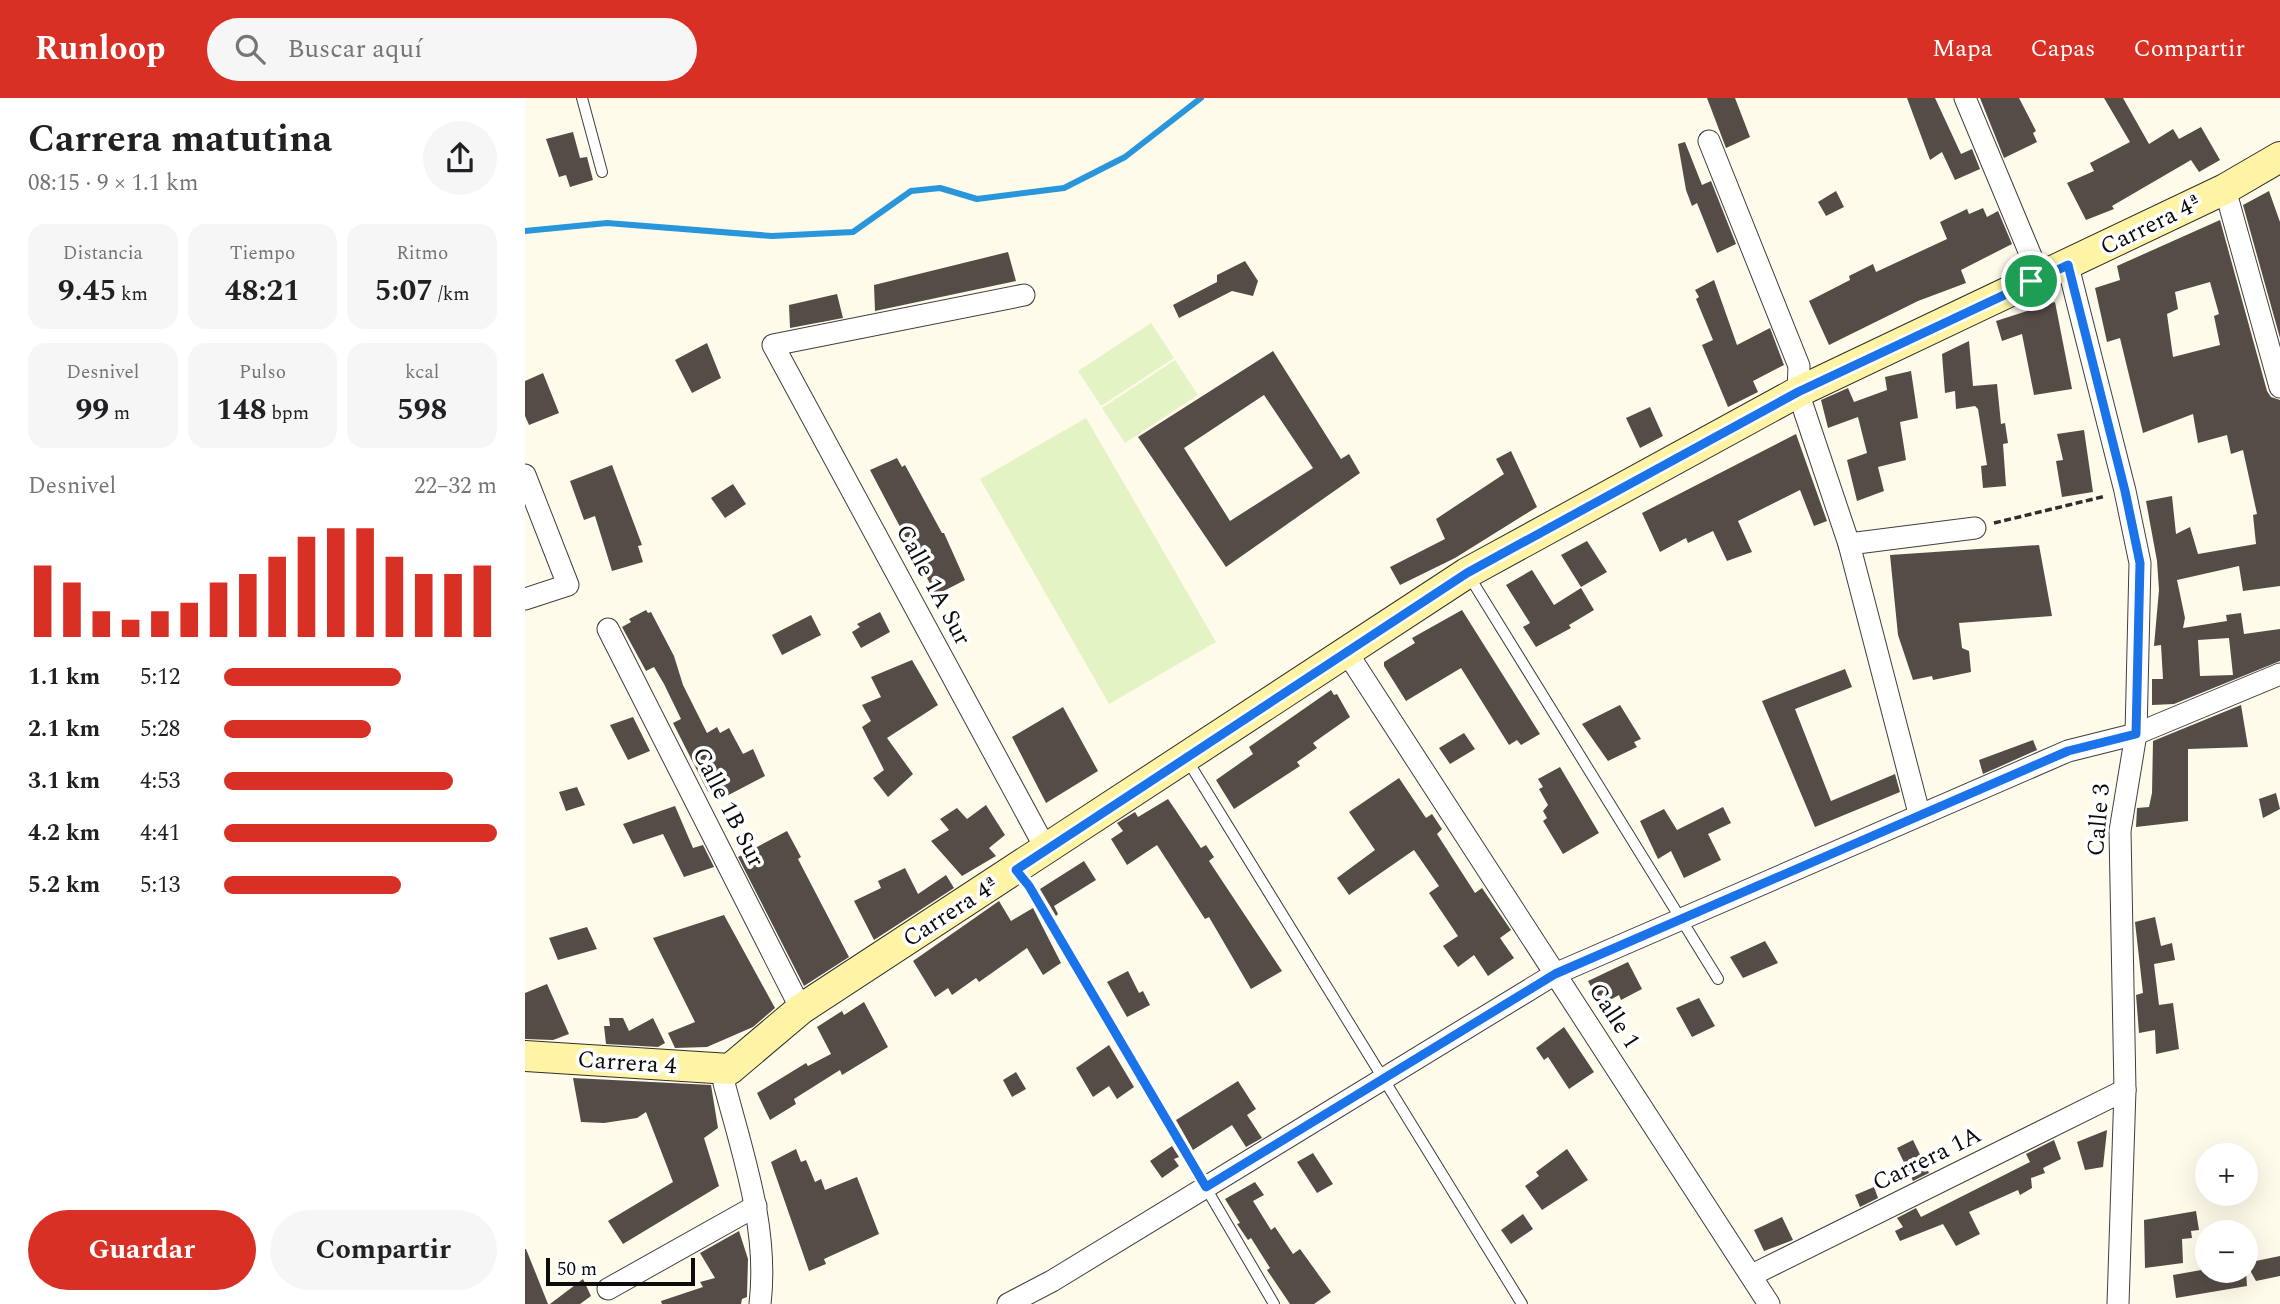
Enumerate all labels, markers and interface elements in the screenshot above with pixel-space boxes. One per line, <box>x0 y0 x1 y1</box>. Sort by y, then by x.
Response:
search box <box>207 18 697 81</box>
text: Runloop <box>35 24 165 74</box>
text: Buscar aquí <box>287 29 422 69</box>
icon: search <box>231 30 269 68</box>
text: Mapa <box>1932 31 1992 67</box>
text: Capas <box>2030 31 2095 67</box>
text: Compartir <box>2133 31 2245 67</box>
text: Carrera matutina <box>28 111 332 169</box>
button: share <box>423 121 497 195</box>
text: 08:15 · 9 × 1.1 km <box>28 166 199 201</box>
street label: Carrera 4ª <box>2094 185 2208 265</box>
text: Distancia <box>63 239 143 268</box>
text: Tiempo <box>230 239 295 268</box>
text: Ritmo <box>396 239 448 268</box>
pin <box>2001 251 2061 311</box>
icon: arrive <box>2012 262 2050 300</box>
text: 9.45 <box>58 268 116 314</box>
text: 48:21 <box>225 268 300 314</box>
text: 5:07 <box>375 268 433 314</box>
text: km <box>116 280 148 309</box>
text: /km <box>433 280 470 309</box>
text: Desnivel <box>66 358 139 387</box>
text: Pulso <box>239 358 286 387</box>
text: kcal <box>405 358 439 387</box>
text: 99 <box>75 387 109 433</box>
text: 148 <box>216 387 266 433</box>
text: 598 <box>397 387 447 433</box>
text: m <box>109 399 130 428</box>
text: bpm <box>266 399 309 428</box>
text: Desnivel <box>28 469 116 504</box>
text: 22–32 m <box>414 469 497 504</box>
street label: Calle 1A Sur <box>886 518 980 652</box>
text: 1.1 km <box>28 660 100 695</box>
text: 5:12 <box>140 660 180 695</box>
text: 2.1 km <box>28 712 100 747</box>
text: 5:28 <box>140 712 180 747</box>
street label: Calle 1B Sur <box>682 741 774 873</box>
text: 3.1 km <box>28 764 100 799</box>
text: 4:53 <box>140 764 180 799</box>
street label: Calle 3 <box>2078 782 2120 858</box>
text: 4.2 km <box>28 816 100 851</box>
text: 4:41 <box>140 816 180 851</box>
street label: Carrera 4ª <box>896 867 1006 957</box>
text: 5.2 km <box>28 868 100 903</box>
text: 5:13 <box>140 868 180 903</box>
street label: Calle 1 <box>1579 976 1649 1056</box>
street label: Carrera 4 <box>576 1042 678 1084</box>
street label: Carrera 1A <box>1866 1117 1988 1201</box>
map controls <box>2195 1143 2258 1283</box>
button: + <box>2195 1143 2258 1206</box>
button: Guardar <box>28 1210 256 1290</box>
button: Compartir <box>270 1210 497 1290</box>
button: − <box>2195 1220 2258 1283</box>
scale bar <box>546 1255 695 1287</box>
text: 50 m <box>557 1255 597 1284</box>

